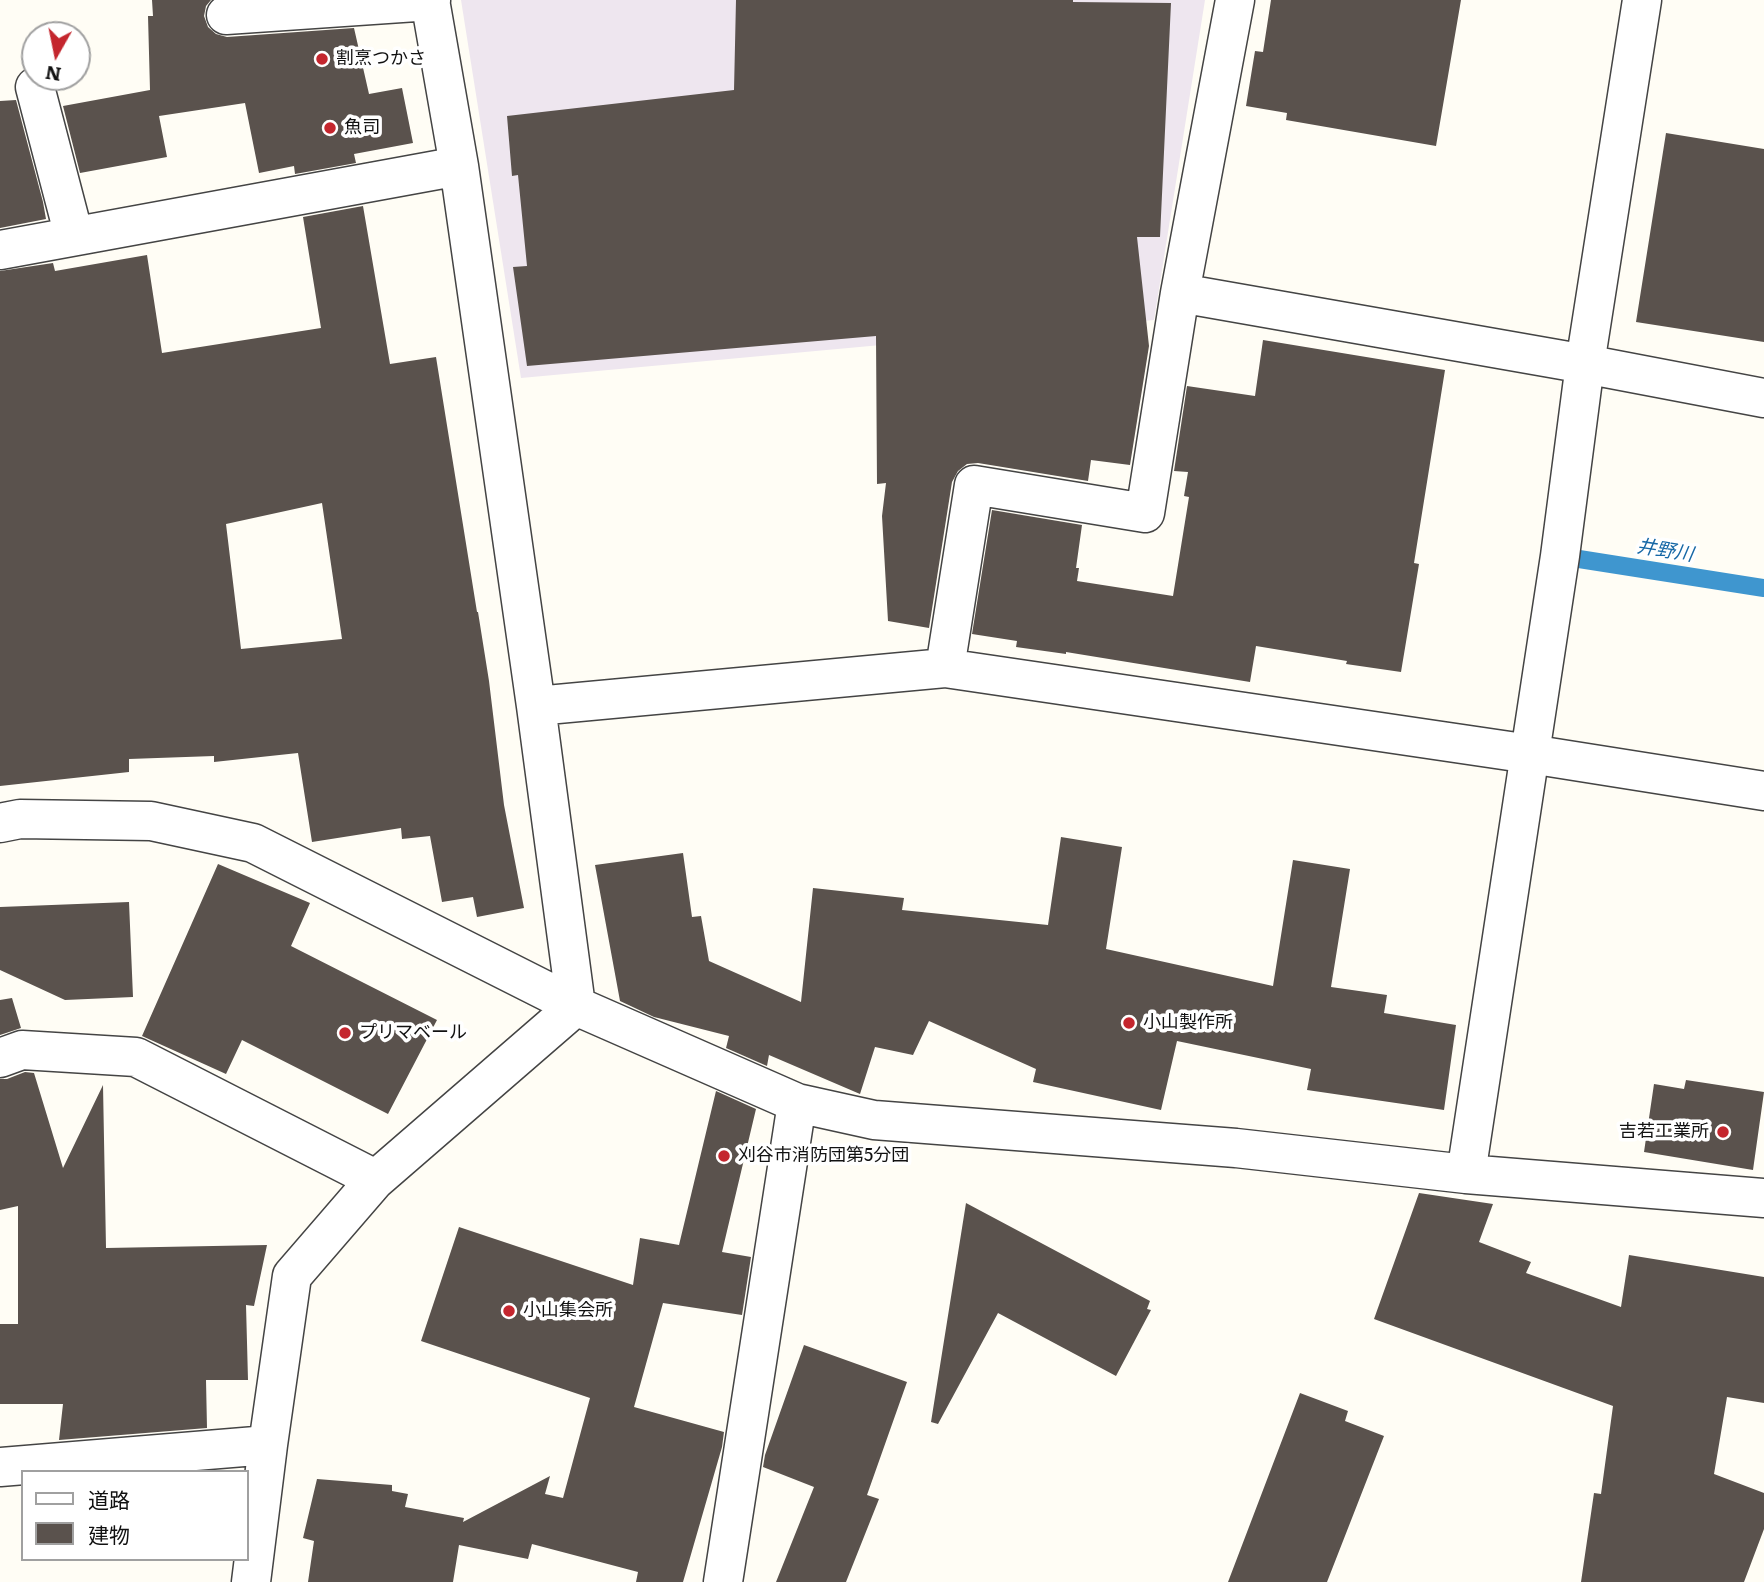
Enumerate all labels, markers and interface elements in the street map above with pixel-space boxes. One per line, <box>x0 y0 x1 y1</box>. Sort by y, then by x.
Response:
north arrow <box>21 21 91 91</box>
place label: 割烹つかさ <box>336 48 426 70</box>
marker: 割烹つかさ <box>314 51 330 67</box>
text: N <box>43 60 63 90</box>
place label: 魚司 <box>344 117 380 139</box>
marker: 魚司 <box>322 120 338 136</box>
water label: 井野川 <box>1635 535 1695 567</box>
place label: 小山製作所 <box>1143 1012 1233 1034</box>
marker: 小山製作所 <box>1121 1015 1137 1031</box>
place label: プリマベール <box>359 1022 467 1044</box>
marker: プリマベール <box>337 1025 353 1041</box>
place label: 吉若工業所 <box>1619 1121 1709 1143</box>
marker: 吉若工業所 <box>1715 1124 1731 1140</box>
place label: 刈谷市消防団第5分団 <box>738 1145 909 1167</box>
marker: 刈谷市消防団第5分団 <box>716 1148 732 1164</box>
place label: 小山集会所 <box>523 1300 613 1322</box>
marker: 小山集会所 <box>501 1303 517 1319</box>
legend <box>21 1470 248 1561</box>
text: 道路 <box>88 1483 130 1514</box>
text: 建物 <box>88 1518 130 1549</box>

